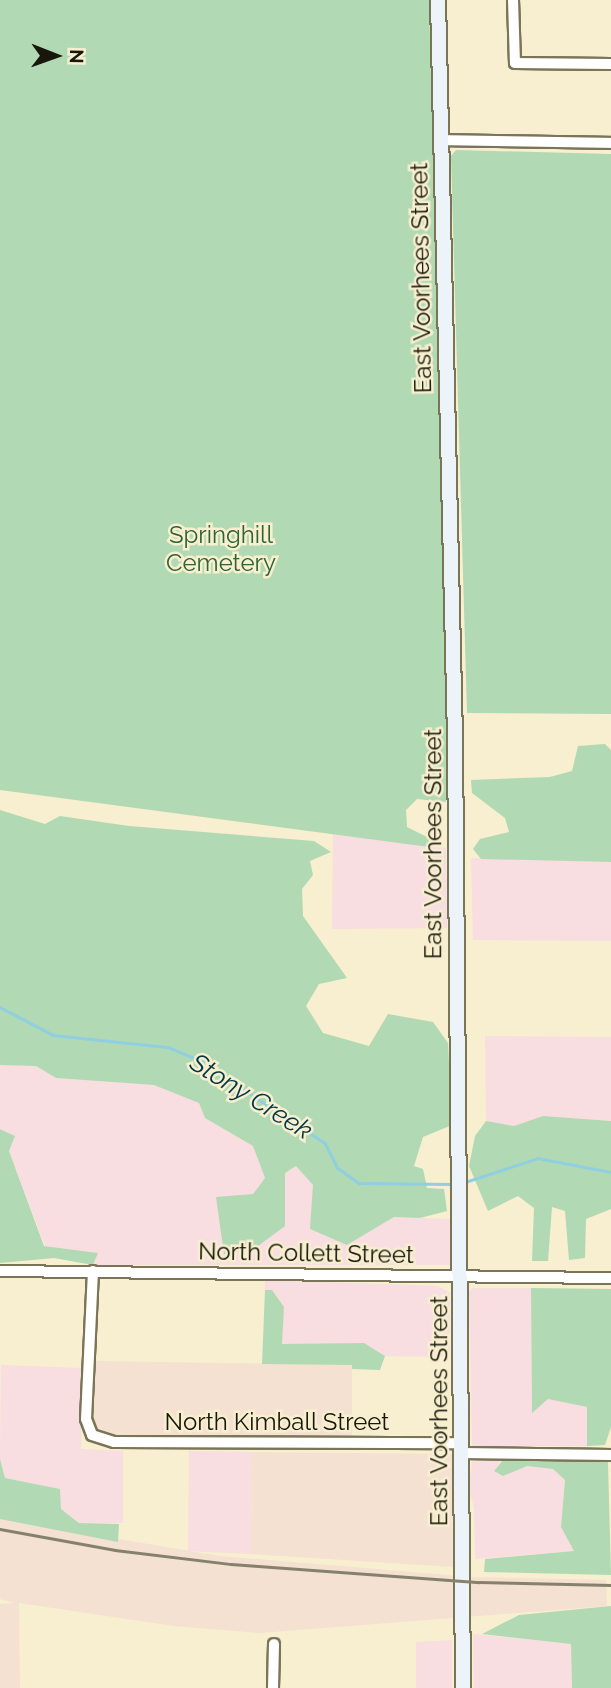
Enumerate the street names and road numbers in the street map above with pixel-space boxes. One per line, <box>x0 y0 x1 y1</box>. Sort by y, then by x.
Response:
street label: East Voorhees Street <box>405 162 437 394</box>
street label: East Voorhees Street <box>419 728 447 960</box>
street label: North Collett Street <box>198 1237 414 1269</box>
street label: East Voorhees Street <box>425 1295 453 1527</box>
street label: North Kimball Street <box>164 1408 390 1436</box>

